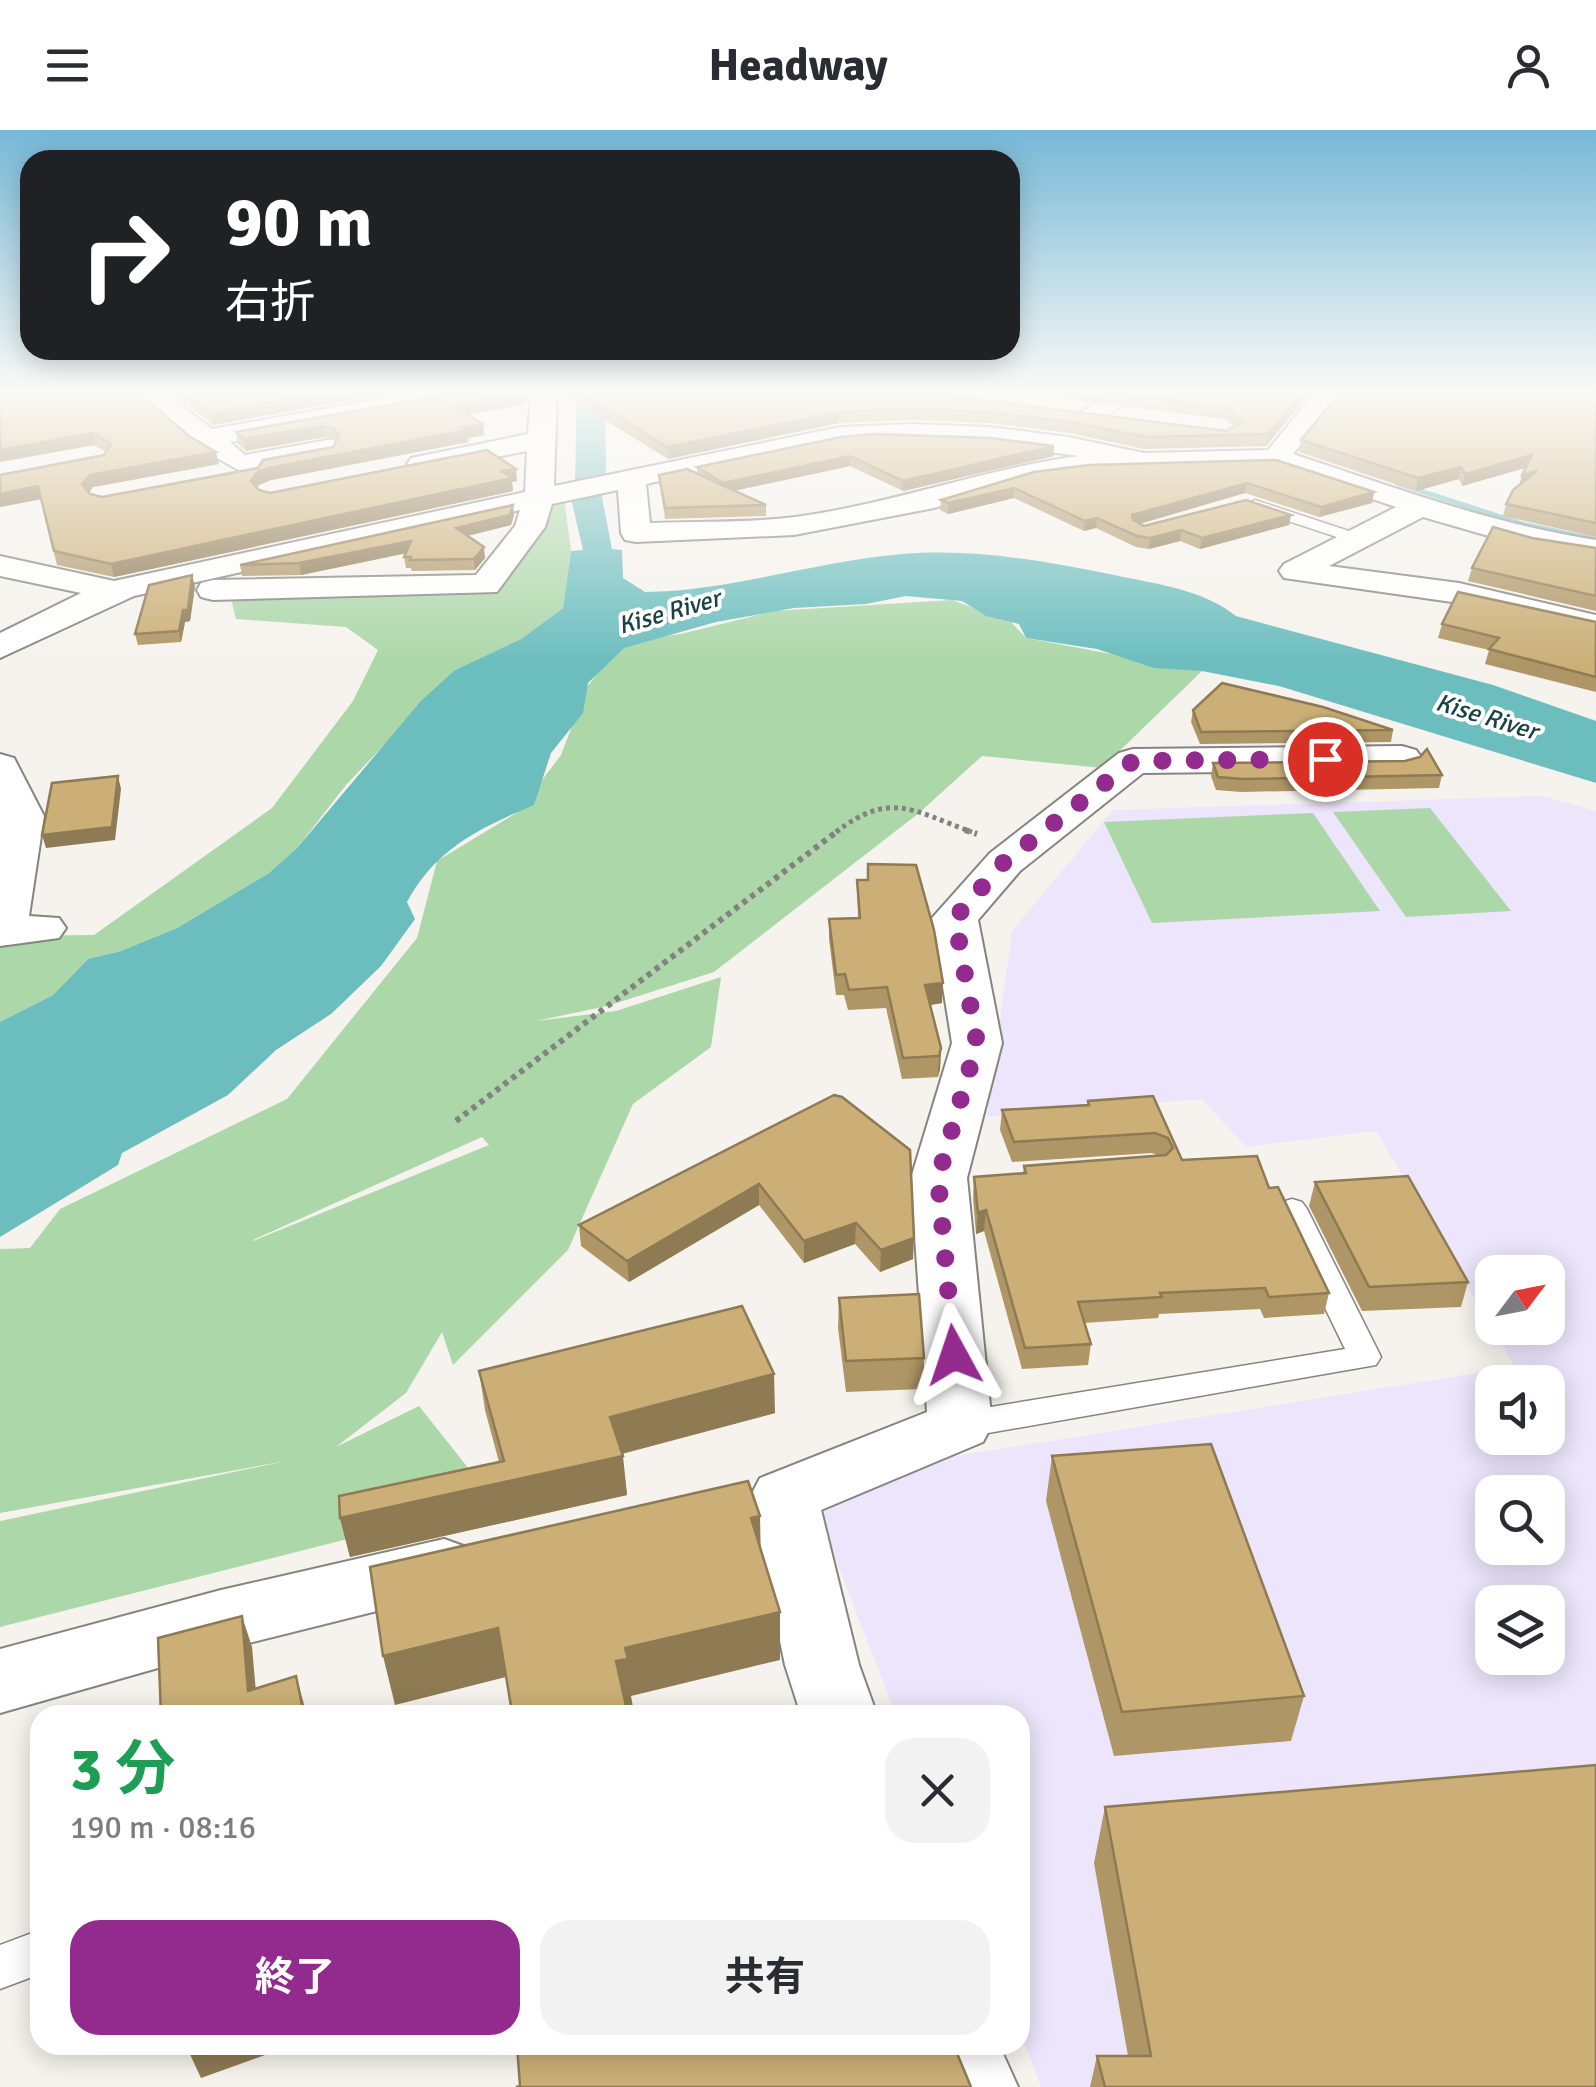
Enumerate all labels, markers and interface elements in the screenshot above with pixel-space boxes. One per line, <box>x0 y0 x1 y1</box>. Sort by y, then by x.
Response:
icon: menu <box>40 38 95 93</box>
text: Headway <box>708 38 888 93</box>
icon: person <box>1501 38 1556 93</box>
text: 90 m <box>225 179 373 265</box>
icon: right <box>60 190 190 320</box>
text: 右折 <box>225 275 315 330</box>
water label: Kise River <box>614 581 727 641</box>
water label: Kise River <box>1432 686 1545 748</box>
pin <box>1283 717 1368 802</box>
icon: arrive <box>1298 732 1353 787</box>
north arrow <box>1475 1255 1565 1345</box>
map controls <box>1475 1255 1565 1675</box>
position arrow <box>902 1303 1006 1407</box>
button: sound <box>1475 1365 1565 1455</box>
button: search <box>1475 1475 1565 1565</box>
button: layers <box>1475 1585 1565 1675</box>
text: 3 分 <box>70 1733 176 1807</box>
button: close <box>885 1738 990 1843</box>
text: 190 m · 08:16 <box>70 1808 256 1847</box>
button: 終了 <box>70 1920 520 2035</box>
button: 共有 <box>540 1920 990 2035</box>

